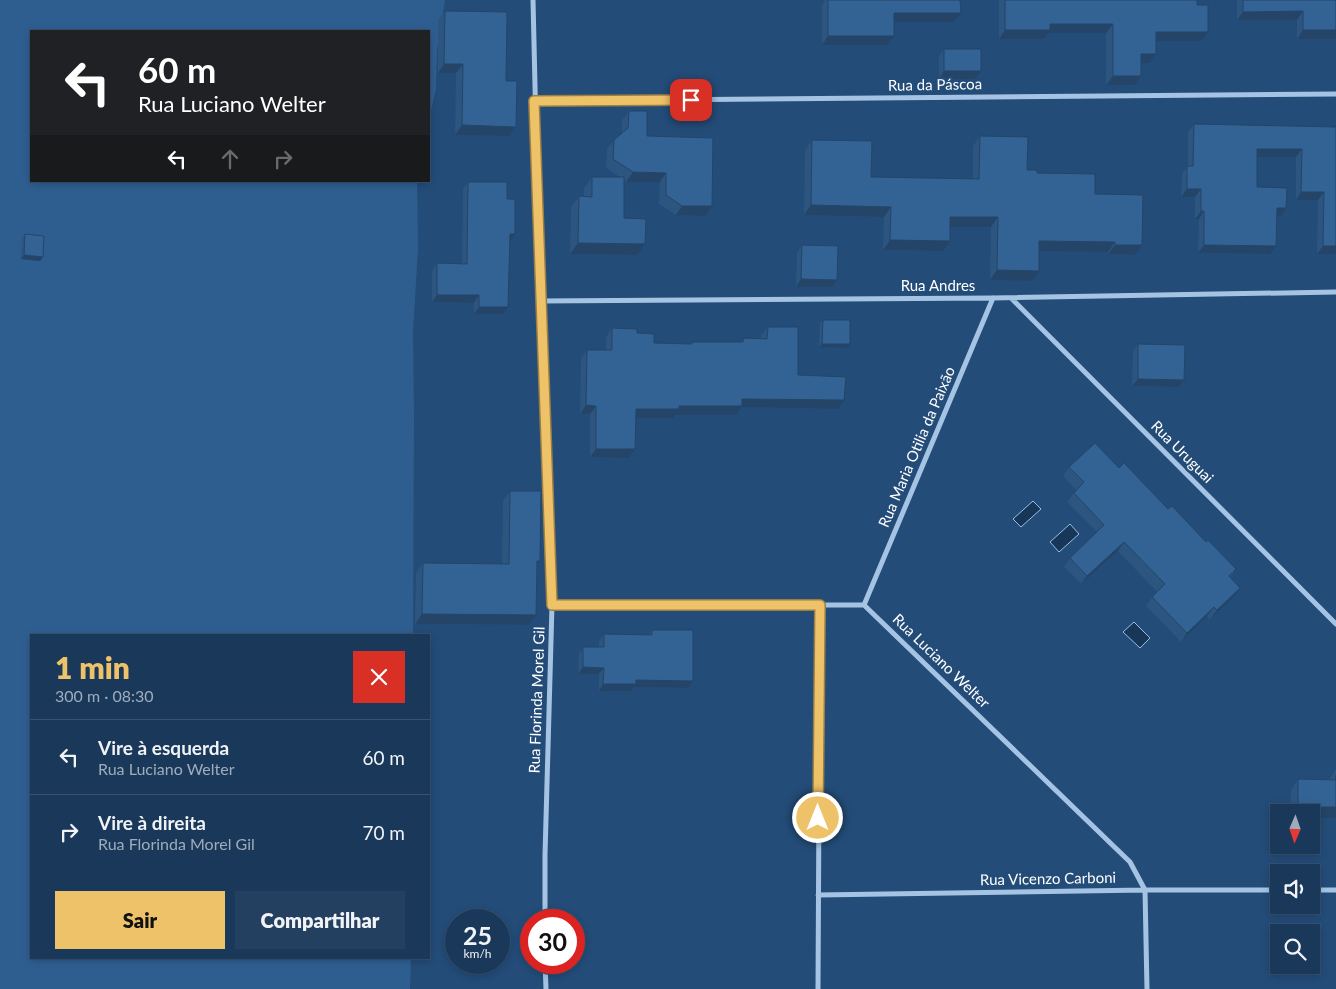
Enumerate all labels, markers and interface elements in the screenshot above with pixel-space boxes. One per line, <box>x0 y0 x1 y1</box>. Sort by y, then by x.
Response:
text: 60 m <box>138 48 216 90</box>
icon: left <box>55 50 120 115</box>
street label: Rua da Páscoa <box>888 74 982 94</box>
pin <box>670 79 712 121</box>
icon: arrive <box>677 86 705 114</box>
text: Rua Luciano Welter <box>138 90 326 117</box>
icon: left <box>163 145 191 173</box>
icon: ahead <box>216 145 244 173</box>
icon: right <box>269 145 297 173</box>
street label: Rua Andres <box>901 276 975 294</box>
street label: Rua Maria Otilia da Paixão <box>874 364 958 530</box>
street label: Rua Uruguai <box>1148 416 1218 486</box>
street label: Rua Luciano Welter <box>889 609 994 712</box>
street label: Rua Florinda Morel Gil <box>524 626 548 774</box>
text: 1 min <box>55 649 130 685</box>
button: close <box>353 651 405 703</box>
text: 300 m · 08:30 <box>55 686 154 705</box>
text: Vire à esquerda <box>98 736 229 759</box>
icon: left <box>55 743 83 771</box>
text: 60 m <box>362 746 405 769</box>
text: Rua Luciano Welter <box>98 759 235 778</box>
position arrow <box>791 791 843 843</box>
north arrow <box>1270 804 1320 854</box>
map controls <box>1270 804 1320 974</box>
text: Vire à direita <box>98 811 206 834</box>
icon: right <box>55 818 83 846</box>
text: 70 m <box>362 821 405 844</box>
text: Rua Florinda Morel Gil <box>98 834 255 853</box>
button: sound <box>1270 864 1320 914</box>
street label: Rua Vicenzo Carboni <box>980 868 1116 888</box>
button: Sair <box>55 891 225 949</box>
button: Compartilhar <box>235 891 405 949</box>
speed limit sign: 30 <box>520 909 585 974</box>
text: 25 <box>463 920 492 950</box>
button: search <box>1270 924 1320 974</box>
text: km/h <box>463 946 492 961</box>

